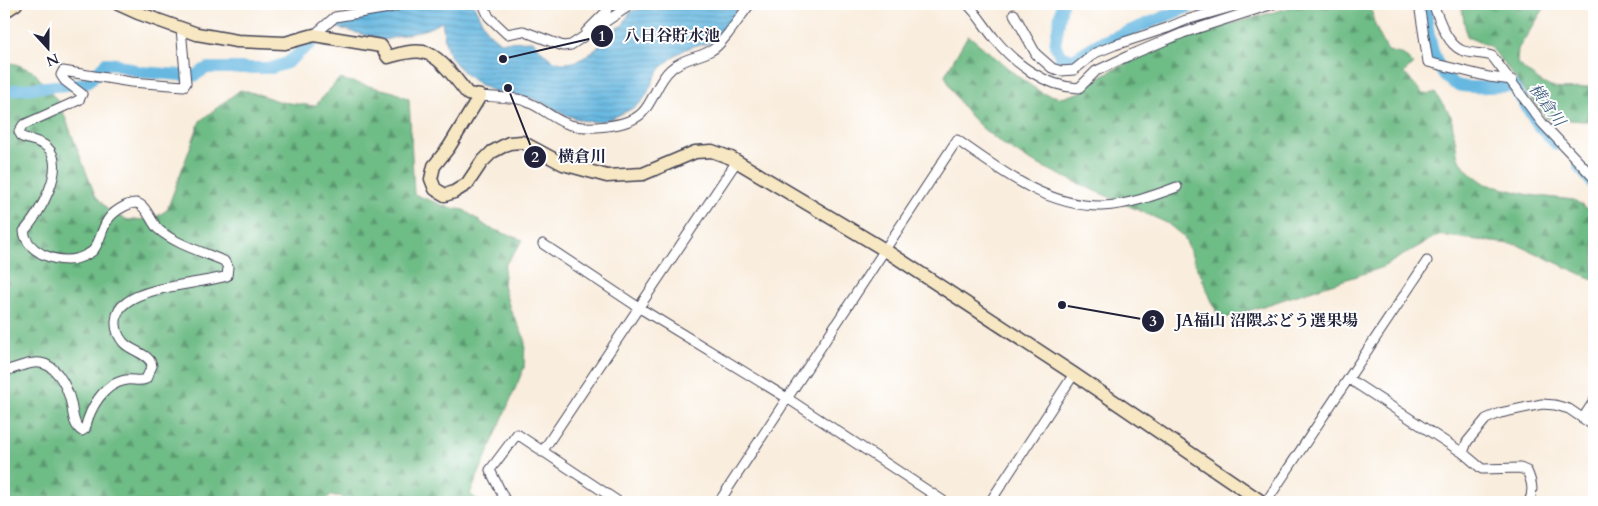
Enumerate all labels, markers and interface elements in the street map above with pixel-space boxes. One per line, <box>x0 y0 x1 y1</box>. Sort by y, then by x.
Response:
callout: 八日谷貯水池 <box>589 20 730 51</box>
north arrow <box>22 22 72 72</box>
text: 八日谷貯水池 <box>624 25 720 47</box>
text: 1 <box>598 26 606 46</box>
text: N <box>43 49 62 71</box>
water label: 横倉川 <box>1524 79 1571 132</box>
callout: 横倉川 <box>523 141 616 172</box>
text: 横倉川 <box>558 146 606 168</box>
text: 2 <box>531 147 539 167</box>
callout: JA福山 沼隈ぶどう選果場 <box>1141 305 1368 336</box>
text: JA福山 沼隈ぶどう選果場 <box>1174 310 1358 332</box>
text: 3 <box>1149 311 1157 331</box>

